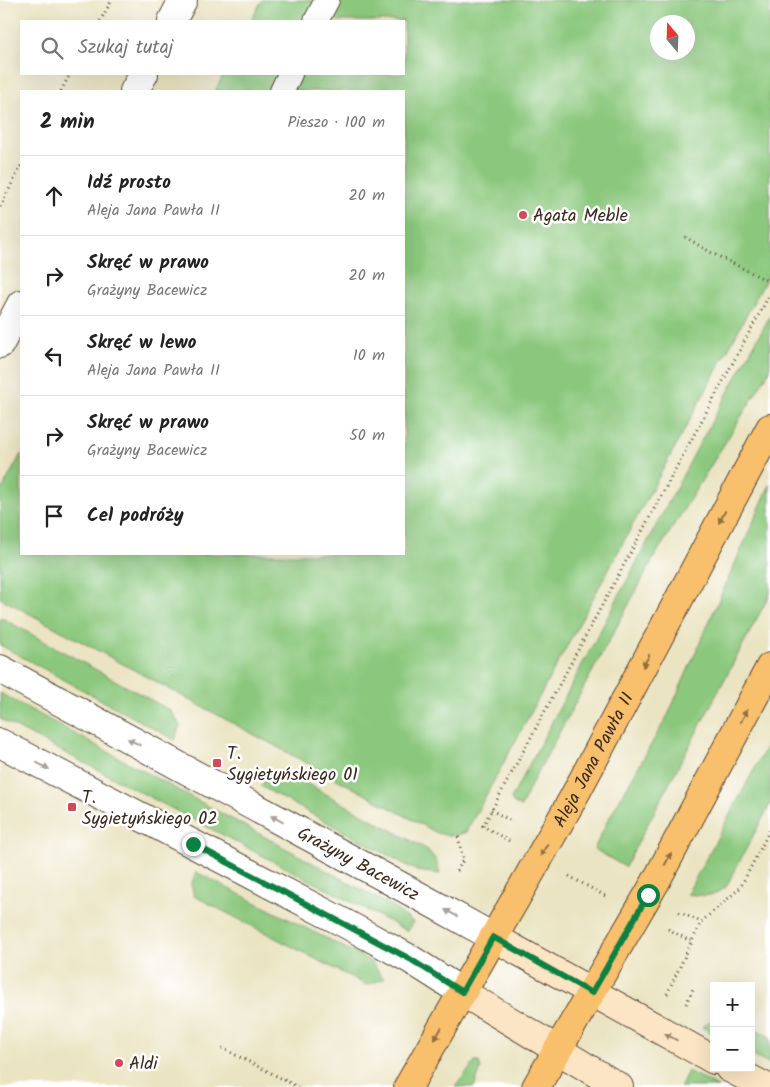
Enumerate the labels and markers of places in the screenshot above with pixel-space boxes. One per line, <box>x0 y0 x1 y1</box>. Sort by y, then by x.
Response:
place label: Agata Meble <box>533 202 628 231</box>
marker: Agata Meble <box>517 209 529 221</box>
place label: T. Sygietyńskiego 01 <box>227 740 358 790</box>
marker: T. Sygietyńskiego 01 <box>211 757 223 769</box>
place label: T. Sygietyńskiego 02 <box>82 784 218 834</box>
marker: T. Sygietyńskiego 02 <box>66 801 78 813</box>
place label: Aldi <box>129 1050 158 1079</box>
marker: Aldi <box>113 1057 125 1069</box>

